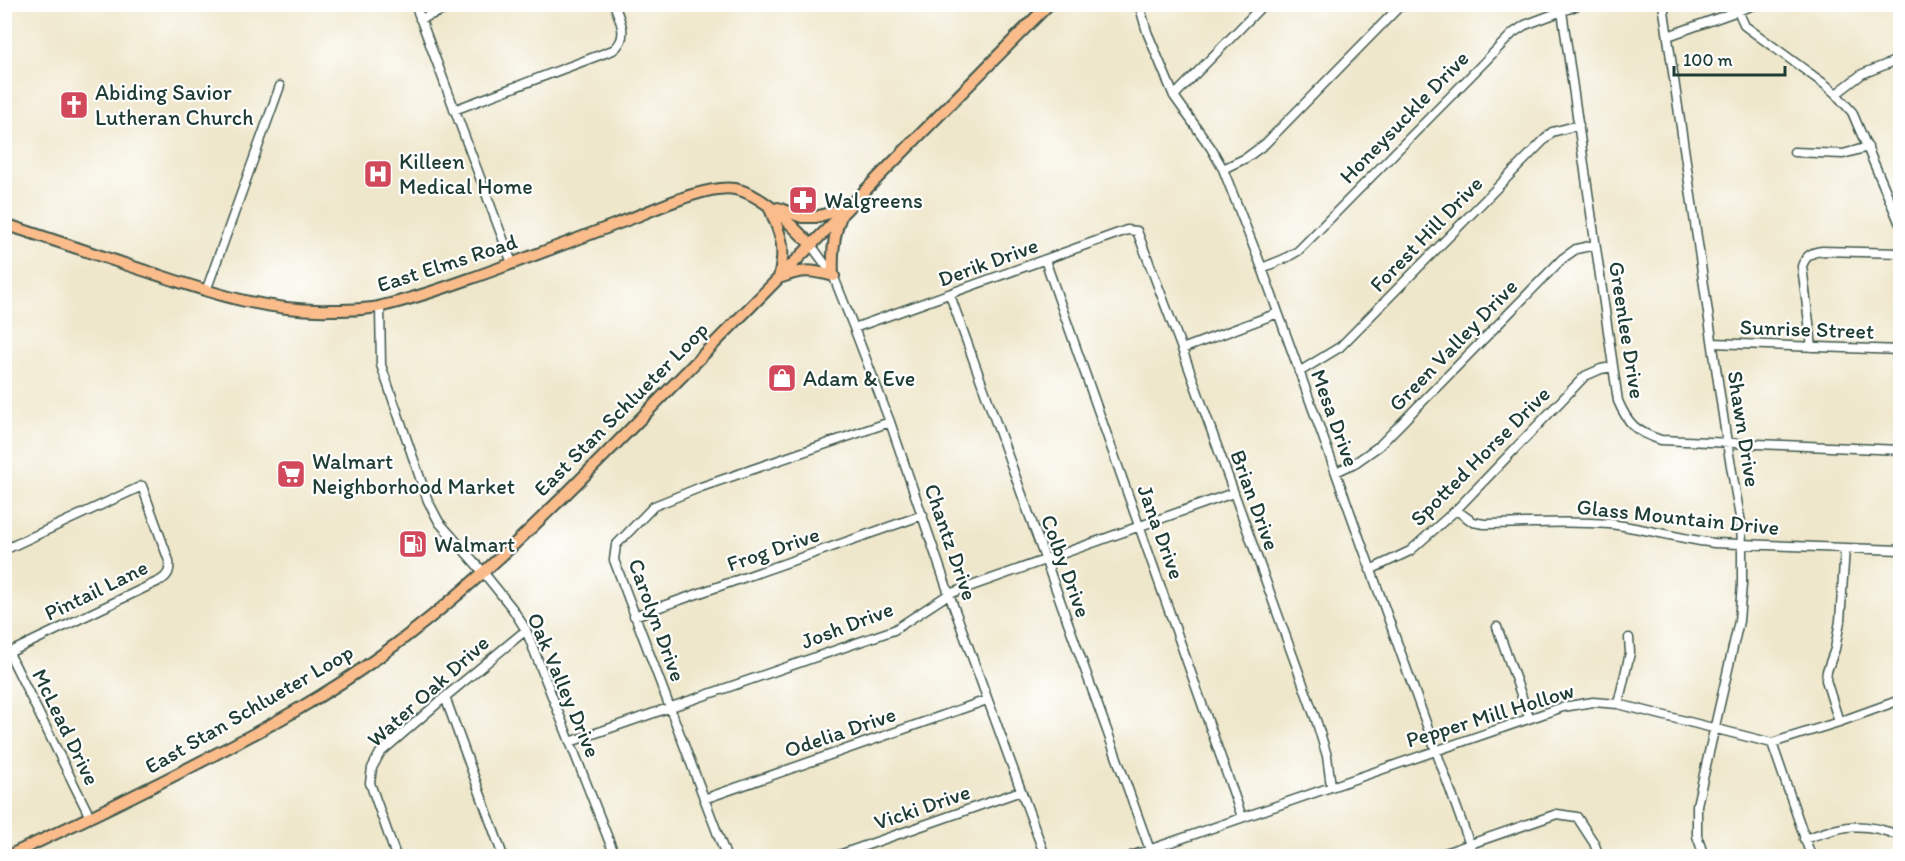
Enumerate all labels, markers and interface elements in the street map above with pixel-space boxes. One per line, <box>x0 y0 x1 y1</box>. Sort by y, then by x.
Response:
scale bar <box>1674 39 1785 77</box>
street label: Honeysuckle Drive <box>1334 45 1474 189</box>
text: 100 m <box>1683 49 1733 71</box>
place label: Abiding Savior Lutheran Church <box>95 79 253 131</box>
church icon: Abiding Savior Lutheran Church <box>58 89 90 121</box>
place label: Killeen Medical Home <box>399 148 533 200</box>
hospital icon: Killeen Medical Home <box>362 158 394 190</box>
street label: Forest Hill Drive <box>1364 170 1488 298</box>
pharmacy icon: Walgreens <box>787 184 819 216</box>
place label: Walgreens <box>824 187 923 214</box>
street label: East Elms Road <box>374 228 520 298</box>
street label: Derik Drive <box>934 231 1042 293</box>
street label: Greenlee Drive <box>1603 259 1651 401</box>
street label: Green Valley Drive <box>1383 273 1523 417</box>
street label: Sunrise Street <box>1739 313 1875 345</box>
street label: East Stan Schlueter Loop <box>528 316 714 502</box>
shop icon: Adam & Eve <box>766 362 798 394</box>
place label: Adam & Eve <box>803 365 915 392</box>
street label: Mesa Drive <box>1305 366 1365 470</box>
street label: Shawn Drive <box>1722 369 1766 489</box>
street label: Spotted Horse Drive <box>1404 380 1556 532</box>
street label: Brian Drive <box>1224 446 1286 554</box>
place label: Walmart Neighborhood Market <box>312 448 515 500</box>
supermarket icon: Walmart Neighborhood Market <box>275 458 307 490</box>
street label: Chantz Drive <box>918 480 984 604</box>
street label: Jana Drive <box>1131 481 1191 583</box>
street label: Glass Mountain Drive <box>1575 493 1781 541</box>
street label: Colby Drive <box>1035 511 1097 621</box>
street label: Frog Drive <box>723 521 823 577</box>
fuel station icon: Walmart <box>397 528 429 560</box>
place label: Walmart <box>434 531 515 558</box>
street label: Pintail Lane <box>40 553 152 627</box>
street label: Carolyn Drive <box>622 555 692 685</box>
street label: Josh Drive <box>797 595 897 655</box>
street label: Oak Valley Drive <box>521 608 607 762</box>
street label: Water Oak Drive <box>362 629 494 753</box>
street label: East Stan Schlueter Loop <box>140 638 358 780</box>
street label: McLead Drive <box>26 664 106 790</box>
street label: Pepper Mill Hollow <box>1403 677 1577 753</box>
street label: Odelia Drive <box>781 700 899 764</box>
street label: Vicki Drive <box>870 778 974 836</box>

